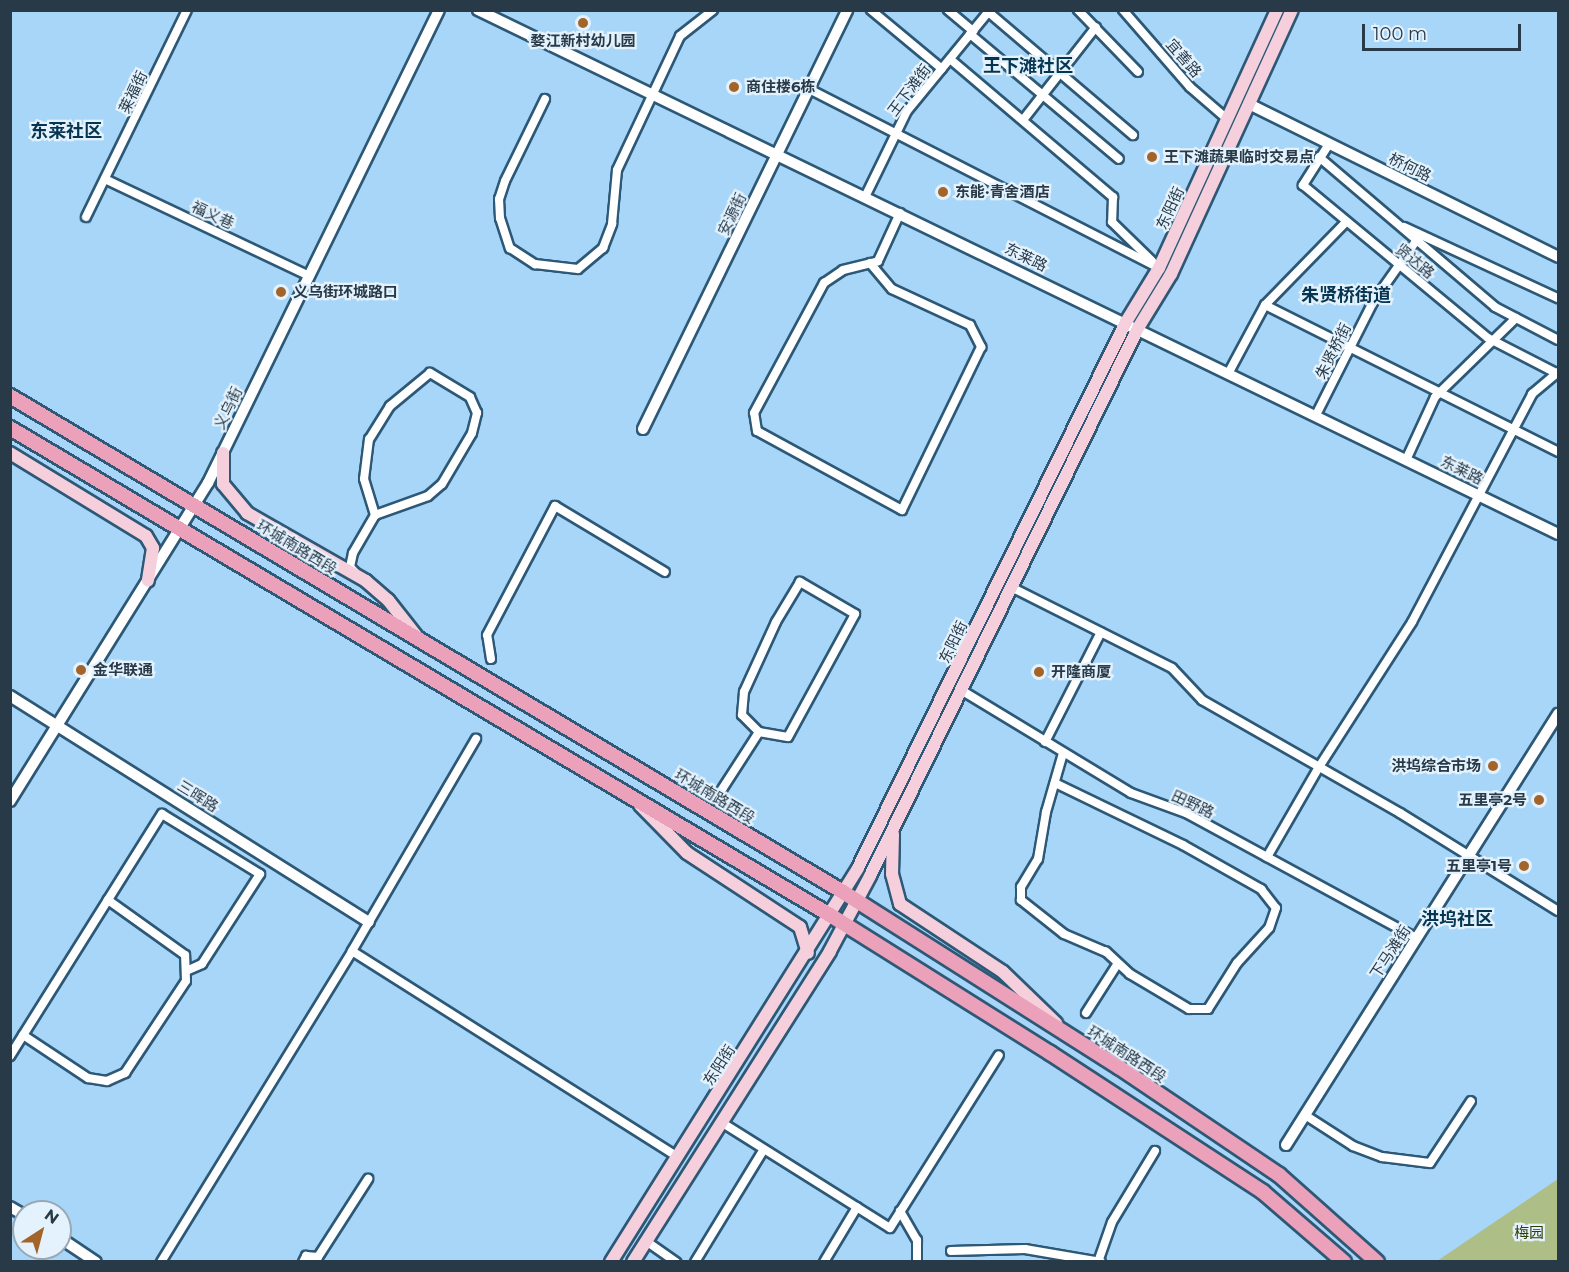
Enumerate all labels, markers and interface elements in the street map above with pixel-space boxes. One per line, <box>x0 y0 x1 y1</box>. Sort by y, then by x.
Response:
scale bar <box>1365 12 1524 50</box>
marker: 婺江新村幼儿园 <box>576 16 590 30</box>
text: 100 m <box>1373 23 1427 45</box>
place label: 婺江新村幼儿园 <box>531 32 635 50</box>
street label: 宜善路 <box>1162 35 1206 81</box>
district label: 王下滩社区 <box>983 55 1073 77</box>
street label: 王下滩街 <box>884 61 934 119</box>
street label: 莱福街 <box>115 68 151 116</box>
place label: 商住楼6栋 <box>746 78 816 96</box>
marker: 商住楼6栋 <box>727 80 741 94</box>
district label: 东莱社区 <box>30 120 102 142</box>
place label: 王下滩蔬果临时交易点 <box>1164 148 1314 166</box>
street label: 桥何路 <box>1386 149 1434 185</box>
marker: 王下滩蔬果临时交易点 <box>1145 150 1159 164</box>
place label: 东能·青舍酒店 <box>955 183 1050 201</box>
street label: 东阳街 <box>1152 184 1188 232</box>
marker: 东能·青舍酒店 <box>936 185 950 199</box>
street label: 安源街 <box>714 190 750 238</box>
street label: 福义巷 <box>189 197 237 233</box>
street label: 东莱路 <box>1002 239 1050 275</box>
street label: 贤达路 <box>1392 240 1438 282</box>
place label: 义乌街环城路口 <box>293 283 398 301</box>
district label: 朱贤桥街道 <box>1301 284 1391 306</box>
marker: 义乌街环城路口 <box>274 285 288 299</box>
street label: 朱贤桥街 <box>1311 320 1355 382</box>
street label: 义乌街 <box>210 384 246 432</box>
street label: 东莱路 <box>1438 452 1486 488</box>
street label: 环城南路西段 <box>254 516 340 578</box>
street label: 东阳街 <box>935 618 971 666</box>
place label: 金华联通 <box>93 661 153 679</box>
marker: 金华联通 <box>74 663 88 677</box>
place label: 开隆商厦 <box>1051 663 1111 681</box>
marker: 开隆商厦 <box>1032 665 1046 679</box>
place label: 洪坞综合市场 <box>1391 757 1481 775</box>
marker: 洪坞综合市场 <box>1486 759 1500 773</box>
street label: 环城南路西段 <box>672 765 758 827</box>
street label: 三晖路 <box>174 776 222 816</box>
street label: 田野路 <box>1169 786 1217 822</box>
place label: 五里亭2号 <box>1458 791 1527 809</box>
marker: 五里亭2号 <box>1532 793 1546 807</box>
place label: 五里亭1号 <box>1446 857 1512 875</box>
marker: 五里亭1号 <box>1517 859 1531 873</box>
district label: 洪坞社区 <box>1421 908 1493 930</box>
street label: 下马滩街 <box>1366 922 1414 982</box>
street label: 环城南路西段 <box>1084 1022 1170 1086</box>
street label: 东阳街 <box>699 1041 739 1089</box>
north arrow <box>12 1200 72 1260</box>
text: N <box>41 1205 63 1228</box>
park label: 梅园 <box>1514 1224 1544 1242</box>

